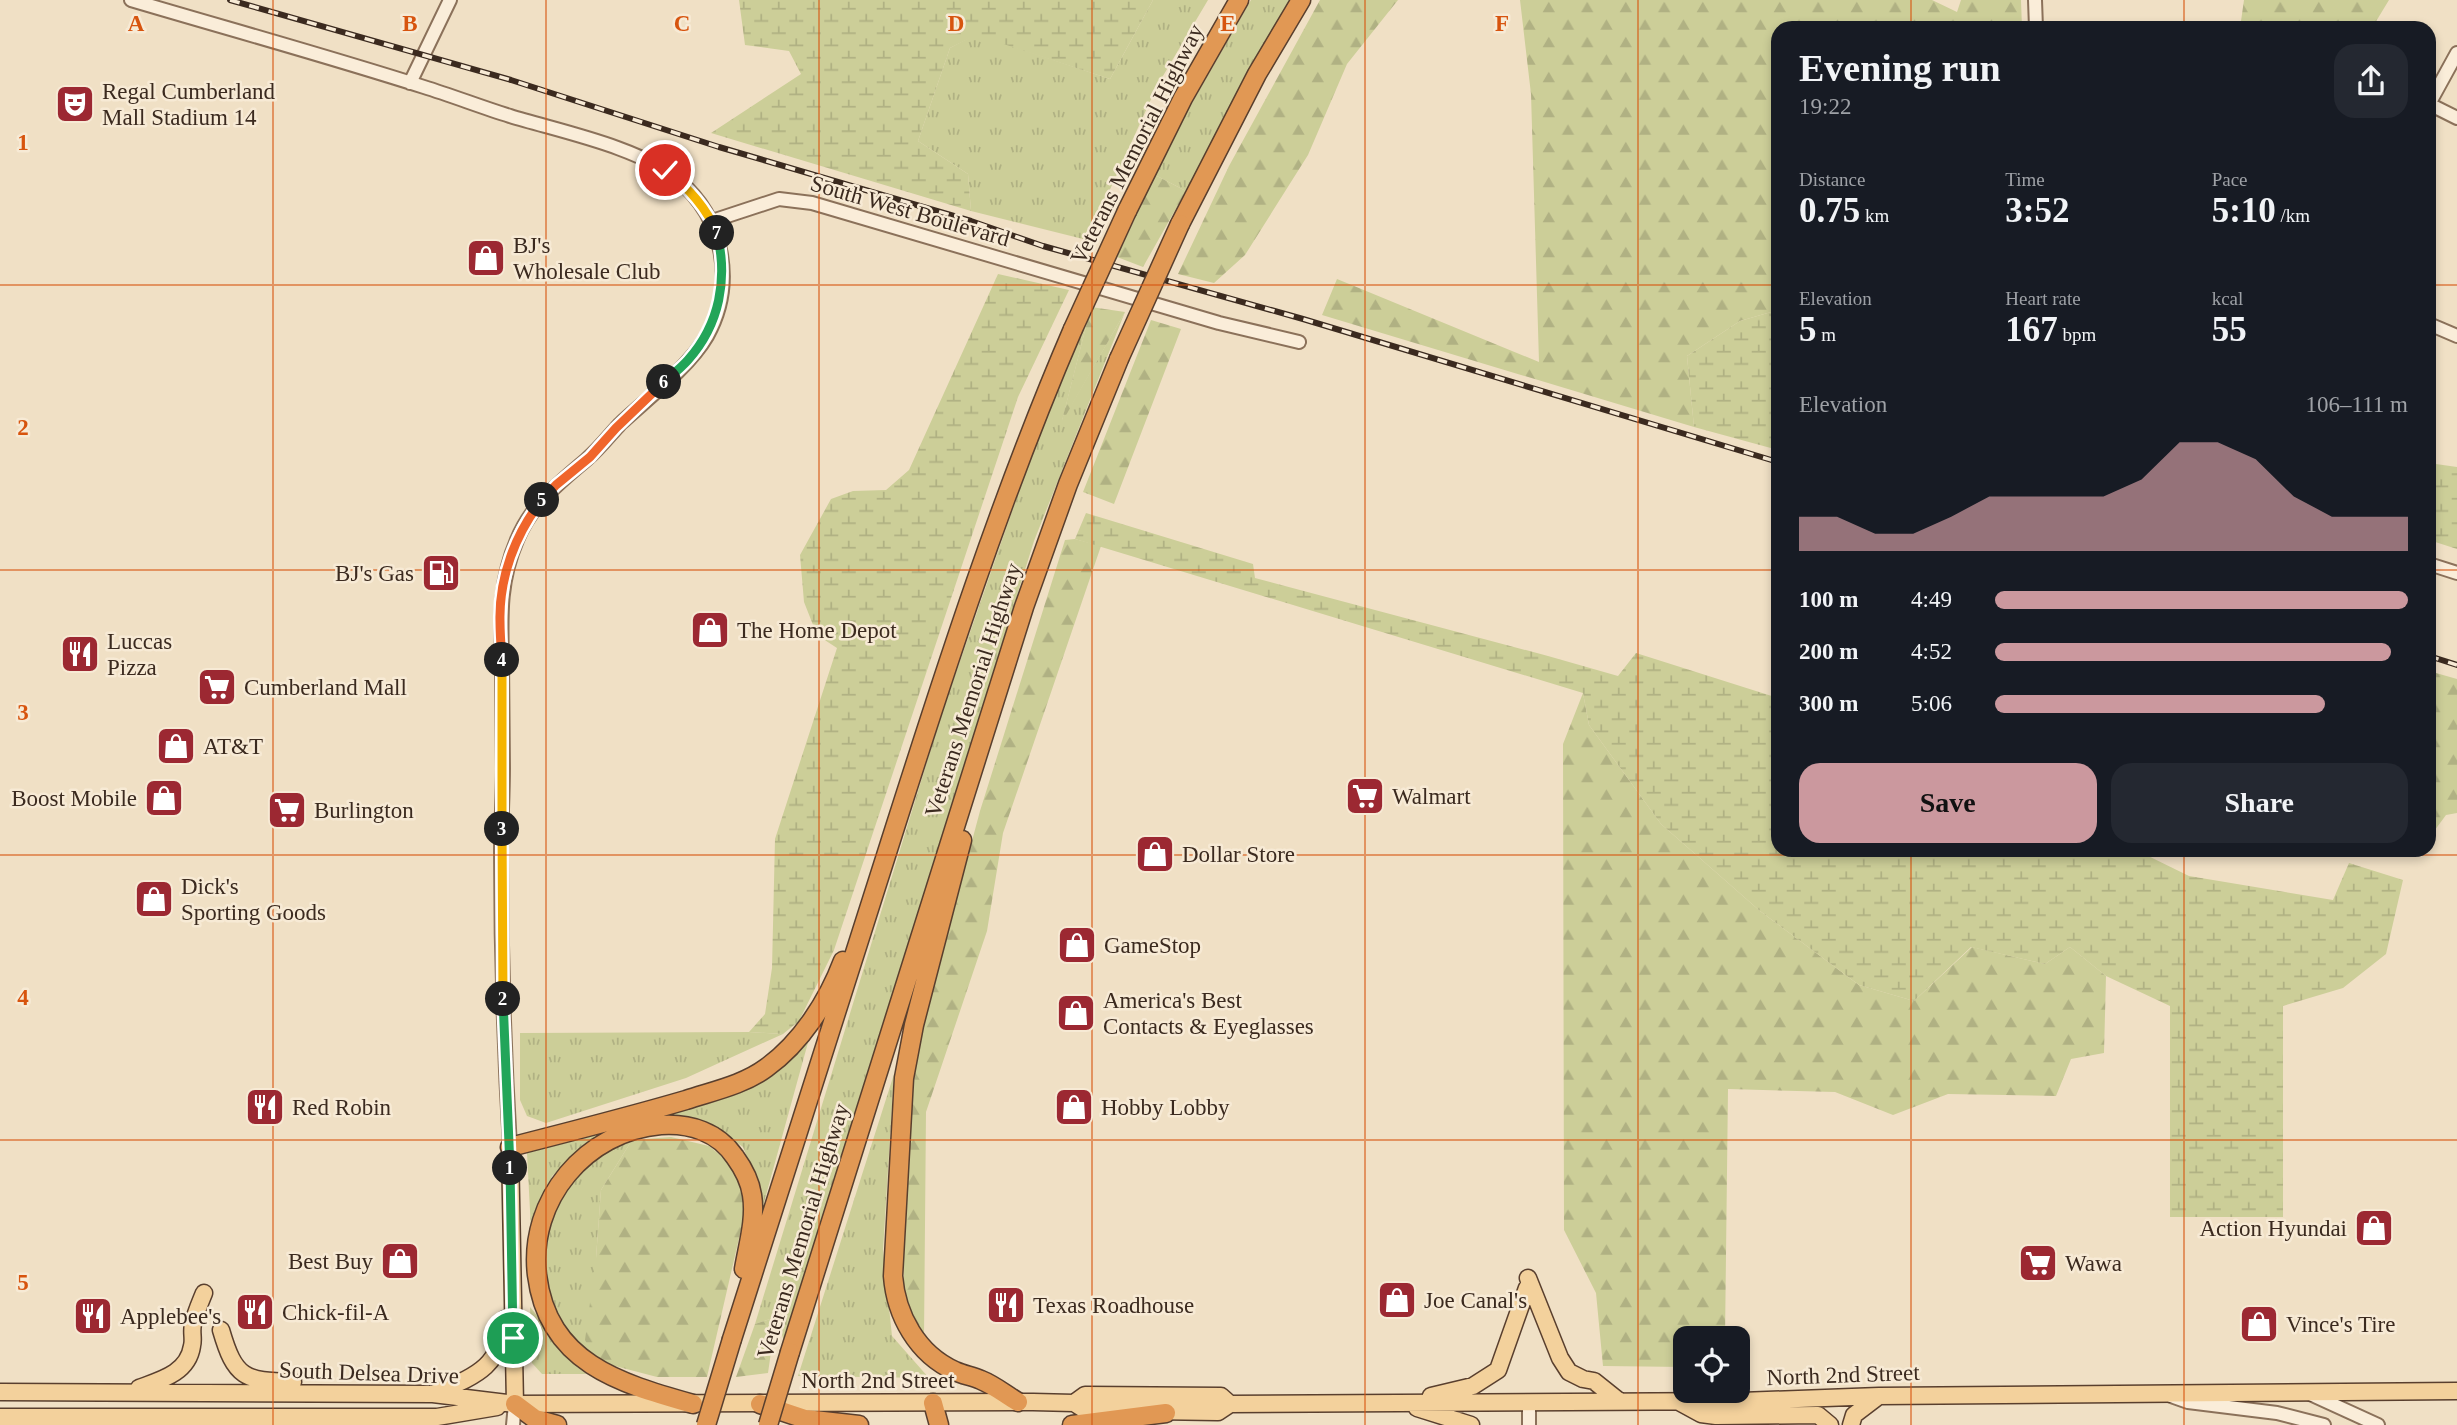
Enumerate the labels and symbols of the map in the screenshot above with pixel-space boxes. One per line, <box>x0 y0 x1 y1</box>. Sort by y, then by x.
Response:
text: A <box>128 11 145 36</box>
text: B <box>402 11 418 36</box>
text: C <box>674 11 690 36</box>
text: D <box>948 11 964 36</box>
text: E <box>1220 11 1236 36</box>
text: F <box>1495 11 1509 36</box>
street label: Veterans Memorial Highway <box>1066 20 1209 268</box>
place label: Regal Cumberland Mall Stadium 14 <box>102 79 276 130</box>
theatre icon: Regal Cumberland Mall Stadium 14 <box>54 83 96 125</box>
text: 1 <box>17 130 29 155</box>
pin <box>635 140 695 200</box>
street label: South West Boulevard <box>808 171 1013 252</box>
pin: 7 <box>700 216 734 250</box>
place label: BJ's Wholesale Club <box>513 233 661 284</box>
shop icon: BJ's Wholesale Club <box>465 237 507 279</box>
pin: 6 <box>646 364 682 400</box>
text: 2 <box>17 415 29 440</box>
pin: 5 <box>524 482 560 518</box>
fuel station icon: BJ's Gas <box>420 552 462 594</box>
street label: Veterans Memorial Highway <box>920 559 1026 820</box>
place label: BJ's Gas <box>335 561 414 586</box>
shop icon: The Home Depot <box>689 609 731 651</box>
place label: The Home Depot <box>737 618 897 643</box>
place label: Luccas Pizza <box>107 629 172 680</box>
restaurant icon: Luccas Pizza <box>59 633 101 675</box>
pin: 4 <box>484 642 520 678</box>
supermarket icon: Cumberland Mall <box>196 666 238 708</box>
place label: Cumberland Mall <box>244 675 407 700</box>
text: 3 <box>17 700 29 725</box>
shop icon: AT&T <box>155 725 197 767</box>
place label: AT&T <box>203 734 263 759</box>
supermarket icon: Walmart <box>1344 775 1386 817</box>
shop icon: Boost Mobile <box>143 777 185 819</box>
place label: Walmart <box>1392 784 1471 809</box>
place label: Boost Mobile <box>11 786 137 811</box>
supermarket icon: Burlington <box>266 789 308 831</box>
place label: Burlington <box>314 798 414 823</box>
pin: 3 <box>484 812 520 846</box>
shop icon: Dollar Store <box>1134 833 1176 875</box>
place label: Dollar Store <box>1182 842 1295 867</box>
place label: Dick's Sporting Goods <box>181 874 326 925</box>
shop icon: Dick's Sporting Goods <box>133 878 175 920</box>
shop icon: GameStop <box>1056 924 1098 966</box>
place label: GameStop <box>1104 933 1201 958</box>
pin: 2 <box>486 982 520 1016</box>
text: 4 <box>17 985 29 1010</box>
place label: America's Best Contacts & Eyeglasses <box>1103 988 1314 1039</box>
shop icon: America's Best Contacts & Eyeglasses <box>1055 992 1097 1034</box>
restaurant icon: Red Robin <box>244 1086 286 1128</box>
shop icon: Hobby Lobby <box>1053 1086 1095 1128</box>
place label: Red Robin <box>292 1095 392 1120</box>
place label: Hobby Lobby <box>1101 1095 1230 1120</box>
street label: Veterans Memorial Highway <box>752 1100 854 1362</box>
pin: 1 <box>492 1150 528 1186</box>
shop icon: Action Hyundai <box>2353 1207 2395 1249</box>
place label: Action Hyundai <box>2199 1216 2347 1241</box>
shop icon: Best Buy <box>379 1240 421 1282</box>
supermarket icon: Wawa <box>2017 1242 2059 1284</box>
place label: Best Buy <box>288 1249 373 1274</box>
place label: Wawa <box>2065 1251 2122 1276</box>
text: 5 <box>17 1270 29 1295</box>
shop icon: Joe Canal's <box>1376 1279 1418 1321</box>
restaurant icon: Texas Roadhouse <box>985 1284 1027 1326</box>
place label: Joe Canal's <box>1424 1288 1527 1313</box>
restaurant icon: Chick-fil-A <box>234 1291 276 1333</box>
place label: Texas Roadhouse <box>1033 1293 1194 1318</box>
restaurant icon: Applebee's <box>72 1295 114 1337</box>
place label: Chick-fil-A <box>282 1300 390 1325</box>
shop icon: Vince's Tire <box>2238 1303 2280 1345</box>
place label: Applebee's <box>120 1304 221 1329</box>
pin <box>483 1308 543 1368</box>
place label: Vince's Tire <box>2286 1312 2395 1337</box>
street label: South Delsea Drive <box>279 1357 459 1389</box>
street label: North 2nd Street <box>1766 1360 1921 1390</box>
street label: North 2nd Street <box>801 1368 955 1393</box>

